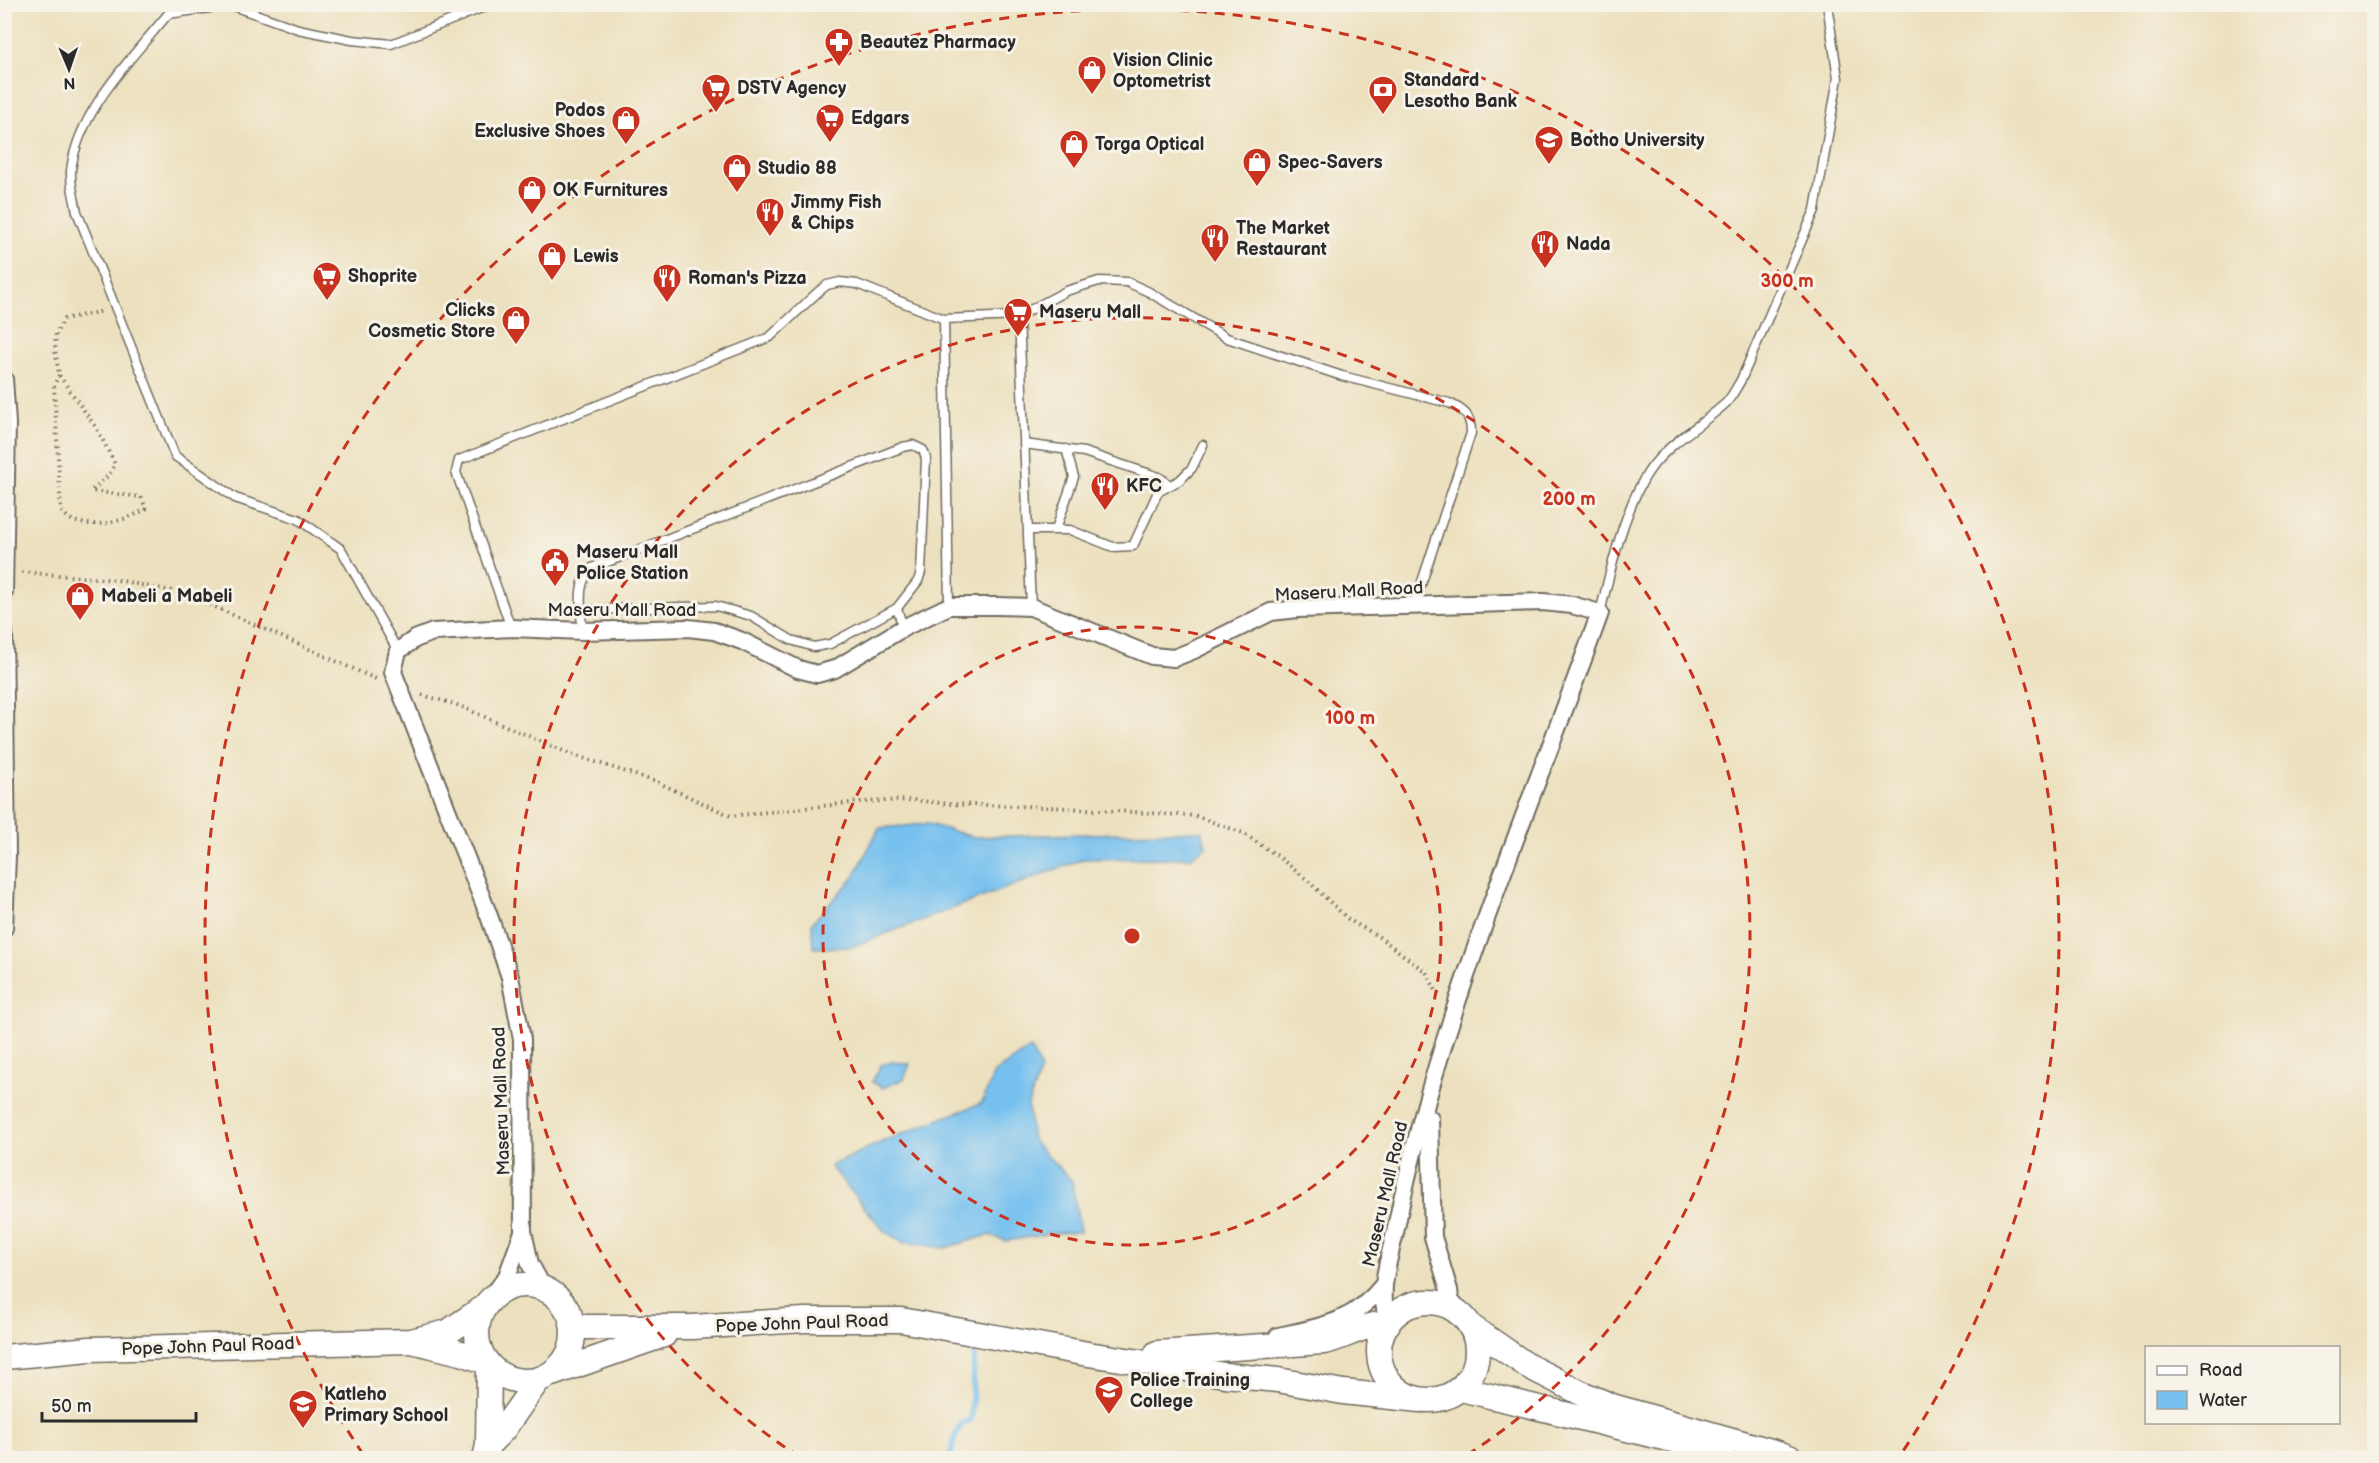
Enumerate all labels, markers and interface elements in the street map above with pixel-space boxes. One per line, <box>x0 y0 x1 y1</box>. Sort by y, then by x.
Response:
pharmacy icon: Beautez Pharmacy <box>823 26 855 68</box>
place label: Beautez Pharmacy <box>860 32 1016 53</box>
north arrow <box>39 39 99 99</box>
place label: Vision Clinic Optometrist <box>1113 50 1213 92</box>
shop icon: Vision Clinic Optometrist <box>1076 54 1108 96</box>
place label: Standard Lesotho Bank <box>1404 70 1518 112</box>
supermarket icon: DSTV Agency <box>700 72 732 114</box>
text: N <box>63 73 76 92</box>
bank icon: Standard Lesotho Bank <box>1367 74 1399 116</box>
place label: DSTV Agency <box>737 78 847 99</box>
place label: Podos Exclusive Shoes <box>474 100 605 142</box>
supermarket icon: Edgars <box>814 102 846 144</box>
shop icon: Podos Exclusive Shoes <box>610 104 642 146</box>
place label: Edgars <box>851 108 910 129</box>
school or university icon: Botho University <box>1533 124 1565 166</box>
shop icon: Torga Optical <box>1058 128 1090 170</box>
place label: Botho University <box>1570 130 1705 151</box>
place label: Torga Optical <box>1095 134 1204 155</box>
shop icon: Spec-Savers <box>1241 146 1273 188</box>
shop icon: Studio 88 <box>721 152 753 194</box>
place label: Spec-Savers <box>1278 152 1383 173</box>
place label: Studio 88 <box>758 158 837 179</box>
shop icon: OK Furnitures <box>516 174 548 216</box>
place label: OK Furnitures <box>553 180 668 201</box>
place label: Jimmy Fish & Chips <box>791 192 881 234</box>
restaurant icon: Jimmy Fish & Chips <box>754 196 786 238</box>
place label: The Market Restaurant <box>1236 218 1330 260</box>
restaurant icon: The Market Restaurant <box>1199 222 1231 264</box>
restaurant icon: Nada <box>1529 228 1561 270</box>
place label: Nada <box>1566 234 1611 255</box>
shop icon: Lewis <box>536 240 568 282</box>
place label: Lewis <box>573 246 619 267</box>
supermarket icon: Shoprite <box>311 260 343 302</box>
restaurant icon: Roman's Pizza <box>651 262 683 304</box>
place label: Shoprite <box>348 266 417 287</box>
place label: Roman's Pizza <box>688 268 807 289</box>
text: 300 m <box>1760 271 1814 292</box>
supermarket icon: Maseru Mall <box>1002 296 1034 338</box>
place label: Clicks Cosmetic Store <box>368 300 495 342</box>
place label: Maseru Mall <box>1039 302 1141 323</box>
shop icon: Clicks Cosmetic Store <box>500 304 532 346</box>
restaurant icon: KFC <box>1089 470 1121 512</box>
place label: KFC <box>1126 476 1162 497</box>
text: 200 m <box>1542 489 1596 510</box>
place label: Maseru Mall Police Station <box>576 542 688 584</box>
public building icon: Maseru Mall Police Station <box>539 546 571 588</box>
street label: Maseru Mall Road <box>1274 577 1424 606</box>
shop icon: Mabeli a Mabeli <box>64 580 96 622</box>
place label: Mabeli a Mabeli <box>101 586 232 607</box>
street label: Maseru Mall Road <box>548 600 696 621</box>
text: 100 m <box>1325 708 1375 729</box>
centre of rings <box>1122 926 1142 946</box>
street label: Maseru Mall Road <box>488 1026 515 1176</box>
street label: Maseru Mall Road <box>1359 1119 1412 1269</box>
street label: Pope John Paul Road <box>715 1310 889 1337</box>
street label: Pope John Paul Road <box>121 1333 295 1360</box>
legend <box>2145 1346 2340 1424</box>
text: Road <box>2199 1360 2243 1381</box>
place label: Police Training College <box>1130 1370 1250 1412</box>
school or university icon: Police Training College <box>1093 1374 1125 1416</box>
place label: Katleho Primary School <box>324 1384 448 1426</box>
scale bar <box>42 1385 196 1423</box>
school or university icon: Katleho Primary School <box>287 1388 319 1430</box>
text: Water <box>2199 1390 2247 1411</box>
text: 50 m <box>51 1396 92 1417</box>

